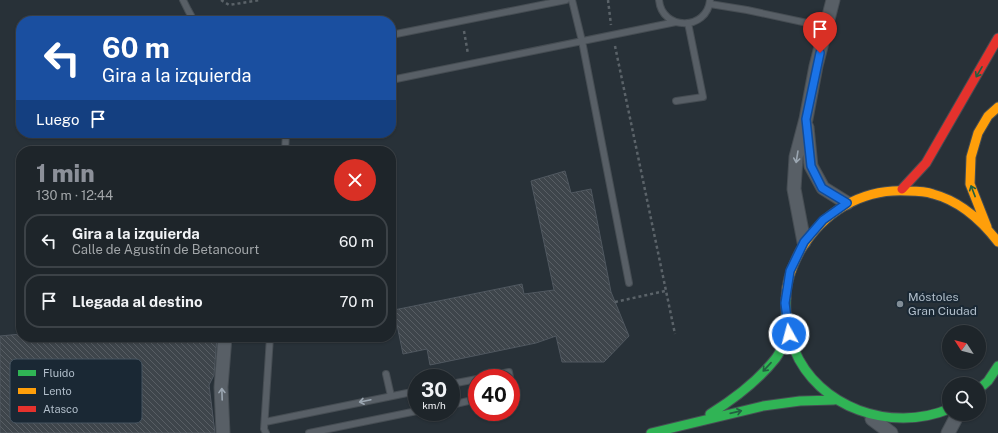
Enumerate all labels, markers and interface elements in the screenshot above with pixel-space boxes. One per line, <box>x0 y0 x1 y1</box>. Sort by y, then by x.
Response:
pin <box>803 12 837 53</box>
icon: arrive <box>809 18 831 40</box>
text: 60 m <box>102 31 170 64</box>
icon: left <box>36 32 88 84</box>
text: Gira a la izquierda <box>102 65 251 86</box>
one-way arrow <box>974 66 982 78</box>
icon: arrive <box>87 108 109 130</box>
text: Luego <box>36 111 79 128</box>
one-way arrow <box>793 150 801 163</box>
text: 1 min <box>36 159 95 187</box>
button: close <box>334 159 376 201</box>
one-way arrow <box>968 186 976 198</box>
text: 130 m · 12:44 <box>36 188 113 203</box>
text: Gira a la izquierda <box>72 225 200 242</box>
icon: left <box>38 230 60 252</box>
text: 60 m <box>339 233 374 250</box>
text: Calle de Agustín de Betancourt <box>72 242 259 257</box>
icon: arrive <box>38 290 60 312</box>
place label: Móstoles Gran Ciudad <box>908 290 977 318</box>
text: Llegada al destino <box>72 293 203 310</box>
text: 70 m <box>339 293 374 310</box>
marker: Móstoles Gran Ciudad <box>895 299 905 309</box>
position arrow <box>768 313 810 355</box>
north arrow <box>942 325 986 369</box>
map controls <box>942 325 986 421</box>
legend <box>10 359 142 423</box>
one-way arrow <box>763 362 772 372</box>
text: Fluido <box>43 367 75 379</box>
speed limit sign: 40 <box>468 369 520 421</box>
button: search <box>942 377 986 421</box>
text: 30 <box>421 378 447 402</box>
text: Lento <box>43 385 72 397</box>
one-way arrow <box>218 388 225 401</box>
one-way arrow <box>359 398 372 406</box>
text: km/h <box>422 399 446 411</box>
text: Atasco <box>43 403 78 415</box>
one-way arrow <box>729 408 742 416</box>

